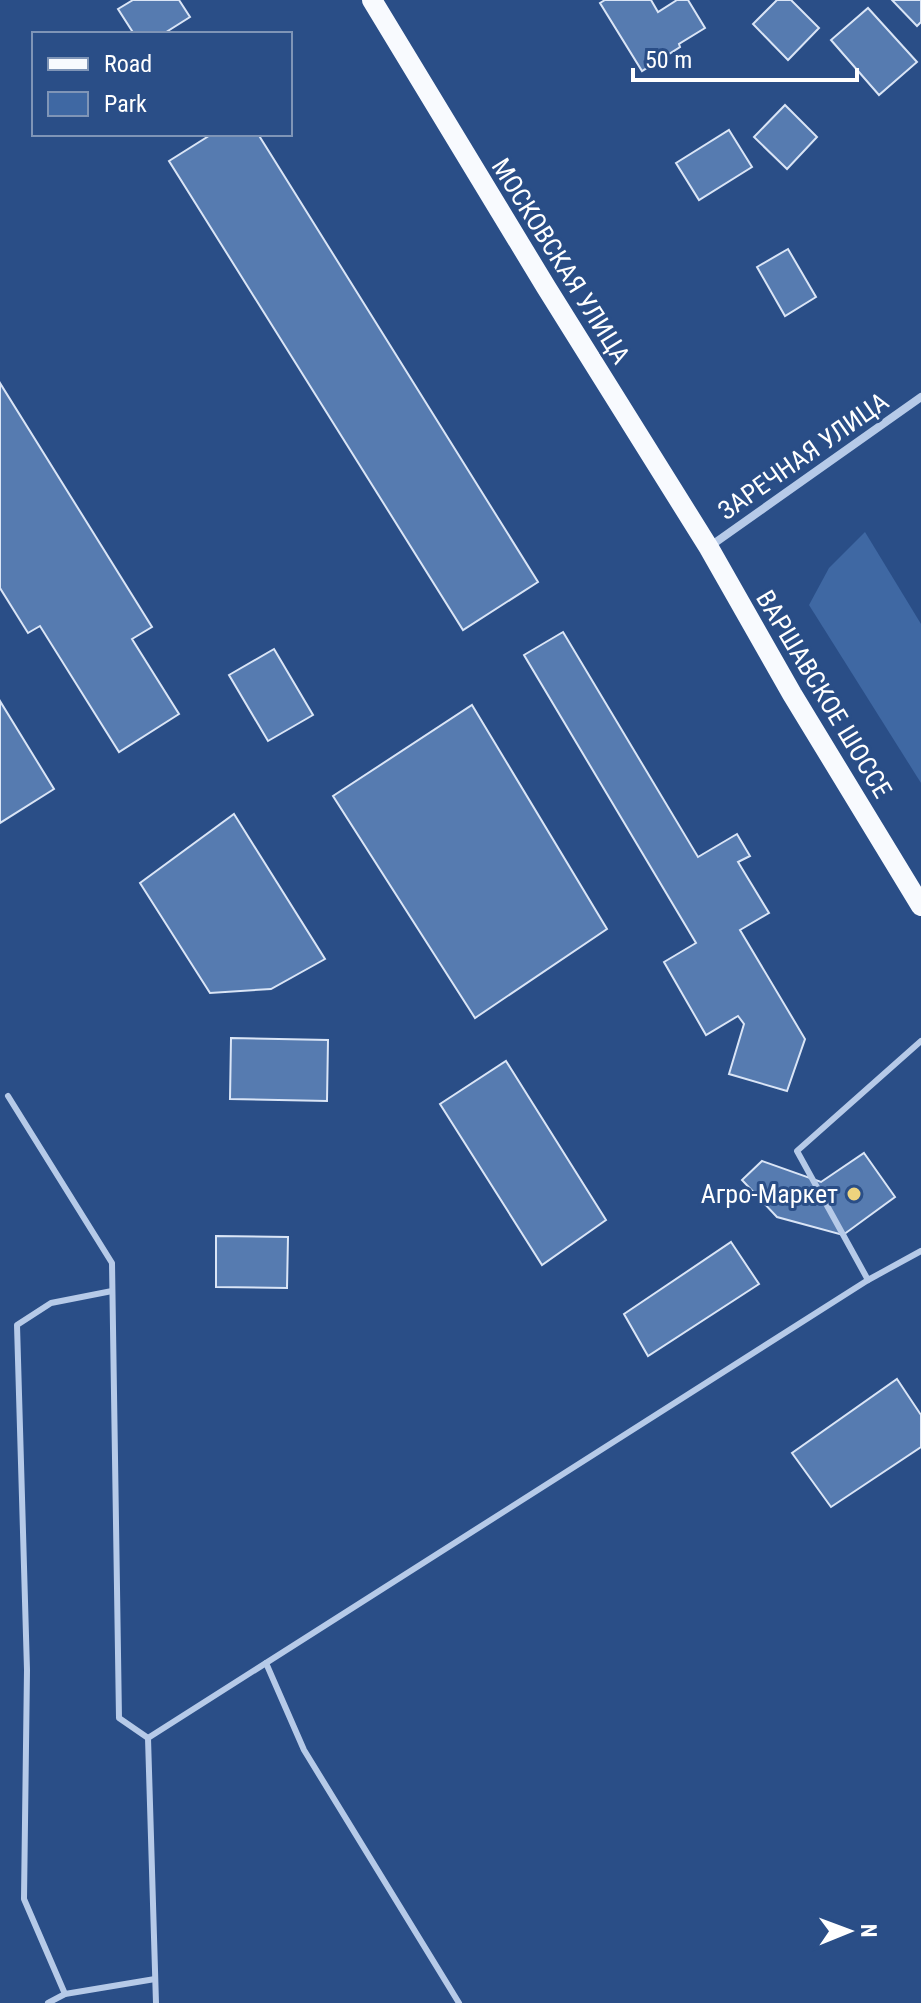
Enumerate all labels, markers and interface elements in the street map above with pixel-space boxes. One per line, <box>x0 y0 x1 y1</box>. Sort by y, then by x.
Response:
legend <box>32 32 292 136</box>
scale bar <box>633 32 857 82</box>
text: 50 m <box>645 46 692 74</box>
text: Road <box>104 50 152 78</box>
text: Park <box>104 90 147 118</box>
street label: МОСКОВСКАЯ УЛИЦА <box>486 153 636 369</box>
street label: ЗАРЕЧНАЯ УЛИЦА <box>712 386 894 526</box>
street label: ВАРШАВСКОЕ ШОССЕ <box>750 585 898 803</box>
place label: Агро-Маркет <box>701 1179 838 1209</box>
marker: Агро-Маркет <box>845 1185 863 1203</box>
north arrow <box>809 1891 889 1971</box>
text: N <box>856 1924 881 1938</box>

